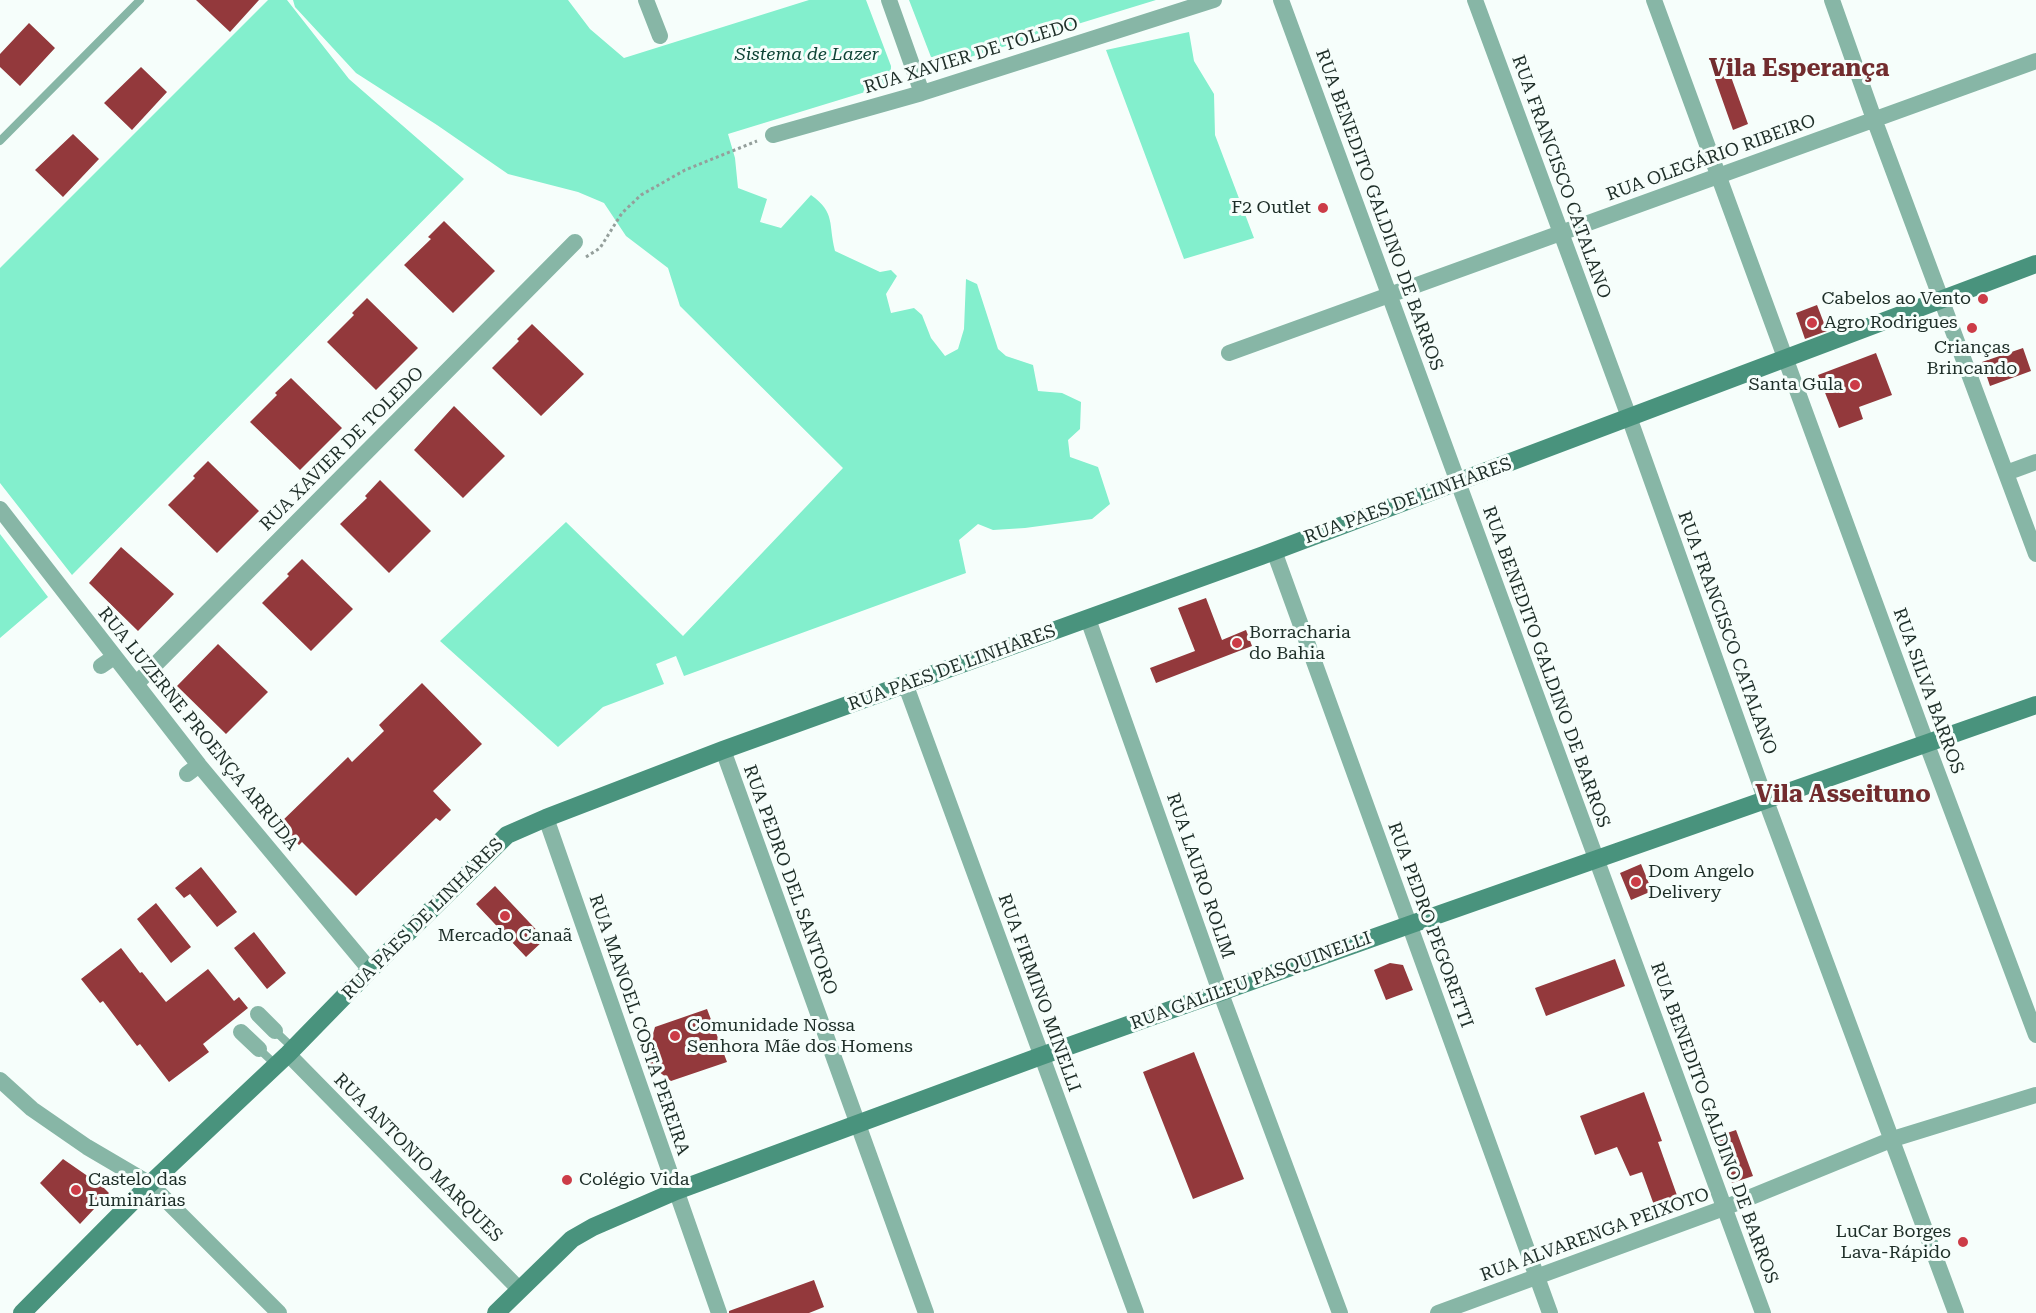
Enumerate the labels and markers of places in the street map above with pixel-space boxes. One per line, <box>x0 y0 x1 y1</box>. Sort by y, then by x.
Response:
place label: F2 Outlet <box>1231 197 1311 219</box>
marker: F2 Outlet <box>1316 201 1330 215</box>
place label: Cabelos ao Vento <box>1821 288 1971 310</box>
marker: Cabelos ao Vento <box>1976 292 1990 306</box>
place label: Agro Rodrigues <box>1824 312 1958 334</box>
marker: Agro Rodrigues <box>1805 316 1819 330</box>
marker: Crianças Brincando <box>1965 321 1979 335</box>
place label: Crianças Brincando <box>1927 337 2017 380</box>
place label: Santa Gula <box>1748 374 1843 396</box>
marker: Santa Gula <box>1848 378 1862 392</box>
place label: Borracharia do Bahia <box>1249 622 1351 664</box>
marker: Borracharia do Bahia <box>1230 636 1244 650</box>
place label: Dom Angelo Delivery <box>1648 861 1754 904</box>
marker: Dom Angelo Delivery <box>1629 875 1643 889</box>
marker: Mercado Canaã <box>498 909 512 923</box>
place label: Mercado Canaã <box>438 925 572 947</box>
place label: Comunidade Nossa Senhora Mãe dos Homens <box>687 1015 913 1058</box>
marker: Comunidade Nossa Senhora Mãe dos Homens <box>668 1029 682 1043</box>
place label: Castelo das Luminárias <box>88 1169 186 1212</box>
place label: Colégio Vida <box>579 1169 690 1191</box>
marker: Colégio Vida <box>560 1173 574 1187</box>
marker: Castelo das Luminárias <box>69 1183 83 1197</box>
place label: LuCar Borges Lava-Rápido <box>1835 1221 1951 1264</box>
marker: LuCar Borges Lava-Rápido <box>1956 1235 1970 1249</box>

